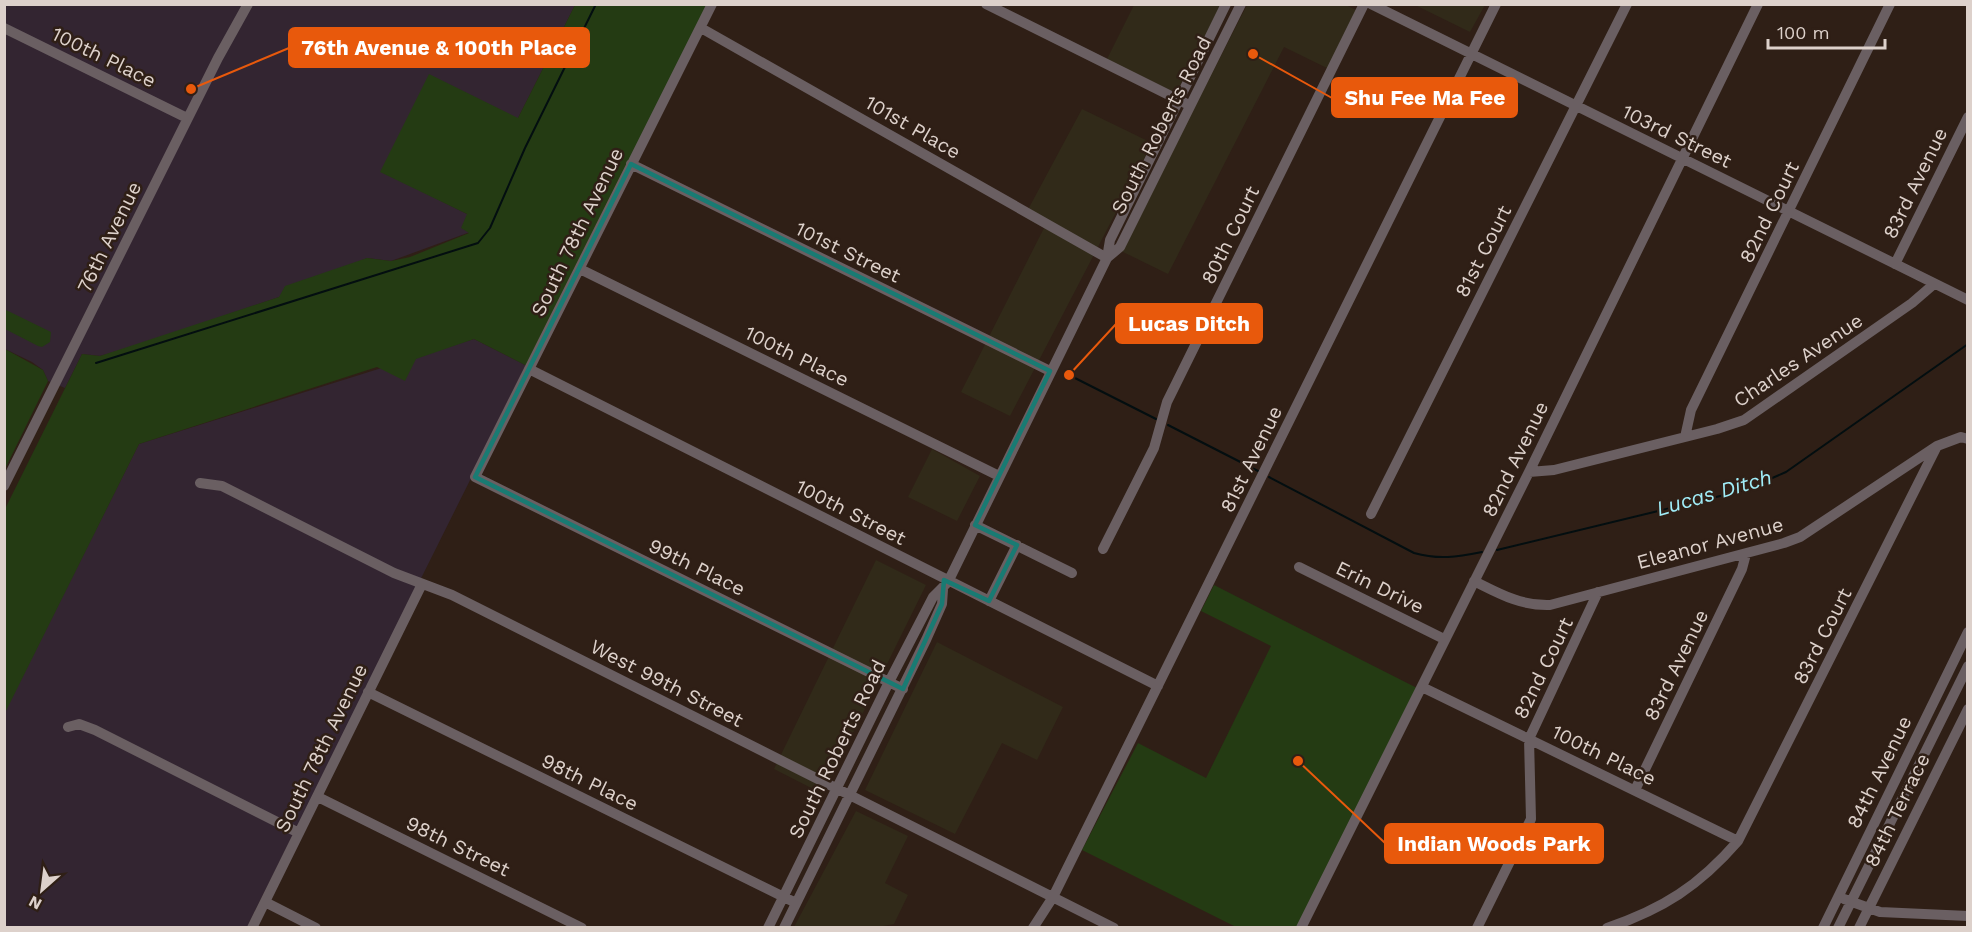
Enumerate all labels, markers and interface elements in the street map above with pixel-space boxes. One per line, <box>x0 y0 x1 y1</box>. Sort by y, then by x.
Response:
scale bar <box>1768 12 1885 50</box>
street label: 100th Place <box>48 22 160 92</box>
text: 100 m <box>1777 22 1830 43</box>
callout: 76th Avenue & 100th Place <box>289 28 589 67</box>
street label: South Roberts Road <box>1106 32 1216 218</box>
text: 76th Avenue & 100th Place <box>301 35 577 60</box>
callout: Shu Fee Ma Fee <box>1332 78 1517 117</box>
text: Shu Fee Ma Fee <box>1345 85 1505 110</box>
street label: 101st Place <box>861 90 965 164</box>
street label: 103rd Street <box>1618 99 1736 173</box>
street label: 83rd Avenue <box>1878 123 1952 243</box>
street label: South 78th Avenue <box>526 144 628 320</box>
street label: 82nd Court <box>1734 157 1804 267</box>
street label: 76th Avenue <box>72 178 146 296</box>
street label: 80th Court <box>1196 181 1264 288</box>
street label: 81st Court <box>1450 201 1517 301</box>
street label: 101st Street <box>792 216 905 288</box>
callout: Lucas Ditch <box>1116 304 1262 343</box>
street label: Charles Avenue <box>1729 308 1867 412</box>
text: Lucas Ditch <box>1128 311 1250 336</box>
street label: 100th Place <box>741 321 853 391</box>
street label: 82nd Avenue <box>1477 397 1553 521</box>
street label: 81st Avenue <box>1215 402 1287 516</box>
water label: Lucas Ditch <box>1653 464 1775 521</box>
street label: 100th Street <box>792 474 911 550</box>
street label: Eleanor Avenue <box>1634 512 1786 574</box>
street label: 99th Place <box>645 533 749 601</box>
street label: Erin Drive <box>1332 555 1428 619</box>
street label: 83rd Court <box>1788 583 1857 688</box>
street label: 83rd Avenue <box>1639 605 1713 725</box>
street label: 82nd Court <box>1508 613 1578 723</box>
street label: West 99th Street <box>587 634 748 732</box>
street label: South Roberts Road <box>783 656 891 842</box>
street label: South 78th Avenue <box>270 660 372 836</box>
street label: 84th Avenue <box>1841 712 1917 832</box>
street label: 100th Place <box>1548 720 1660 790</box>
street label: 98th Place <box>538 748 642 816</box>
street label: 84th Terrace <box>1859 749 1935 871</box>
street label: 98th Street <box>402 811 514 882</box>
callout: Indian Woods Park <box>1385 824 1603 863</box>
text: Indian Woods Park <box>1397 831 1592 856</box>
north arrow <box>12 860 72 920</box>
text: N <box>25 892 45 914</box>

